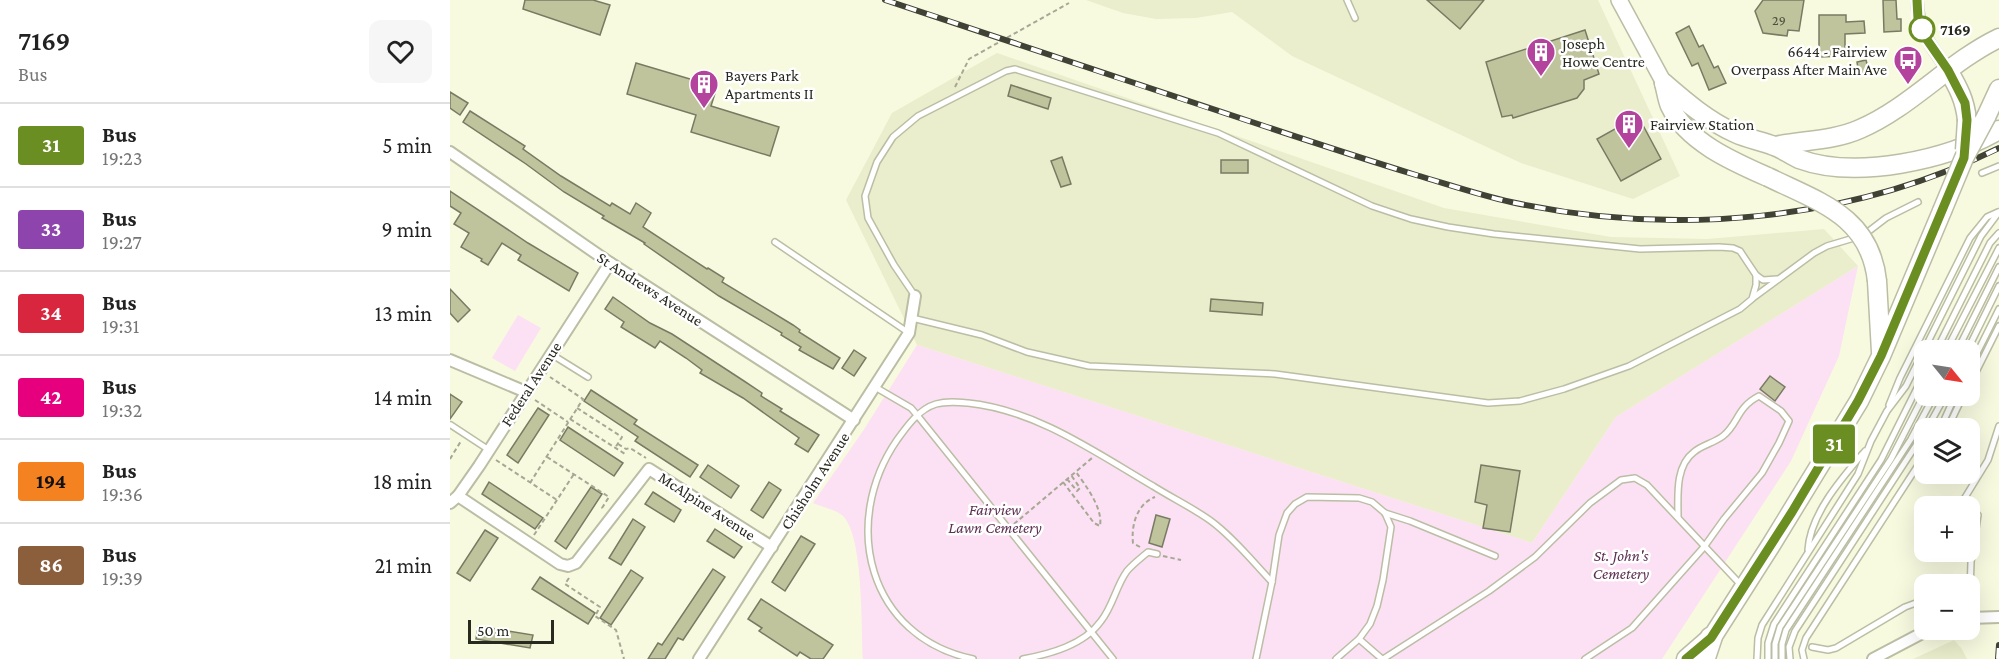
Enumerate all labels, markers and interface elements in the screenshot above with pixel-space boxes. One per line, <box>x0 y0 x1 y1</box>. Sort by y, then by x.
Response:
house number: 29 <box>1772 12 1786 28</box>
marker: 7169 <box>1909 16 1935 42</box>
button: heart <box>369 20 432 83</box>
place label: 7169 <box>1940 21 1971 38</box>
text: 7169 <box>18 25 70 56</box>
place label: Joseph Howe Centre <box>1560 35 1645 70</box>
building icon: Joseph Howe Centre <box>1525 36 1557 78</box>
place label: 6644 - Fairview Overpass After Main Ave <box>1731 43 1887 79</box>
bus stop icon: 6644 - Fairview Overpass After Main Ave <box>1892 44 1924 86</box>
text: Bus <box>18 63 47 85</box>
place label: Bayers Park Apartments II <box>725 67 814 103</box>
building icon: Bayers Park Apartments II <box>688 68 720 110</box>
building icon: Fairview Station <box>1613 108 1645 150</box>
place label: Fairview Station <box>1650 116 1755 133</box>
text: Bus <box>102 122 136 147</box>
text: 31 <box>42 133 60 157</box>
text: 5 min <box>382 133 432 158</box>
text: 19:23 <box>102 147 142 169</box>
text: Bus <box>102 206 136 231</box>
text: 33 <box>41 217 61 241</box>
text: 9 min <box>381 217 432 242</box>
text: 19:27 <box>102 231 142 253</box>
street label: St Andrews Avenue <box>594 249 706 329</box>
text: Bus <box>102 290 136 315</box>
text: 34 <box>40 301 62 325</box>
text: 13 min <box>375 301 432 326</box>
text: 19:31 <box>102 315 140 337</box>
street label: Federal Avenue <box>497 339 565 429</box>
north arrow <box>1914 340 1980 406</box>
map controls <box>1914 340 1980 640</box>
text: Bus <box>102 374 136 399</box>
text: 42 <box>40 385 62 409</box>
text: 14 min <box>374 385 432 410</box>
text: 19:32 <box>102 399 142 421</box>
button: layers <box>1914 418 1980 484</box>
line badge: 31 <box>1807 424 1861 464</box>
street label: Chisholm Avenue <box>777 429 853 533</box>
text: 31 <box>1825 432 1843 456</box>
text: Bus <box>102 458 136 483</box>
street label: McAlpine Avenue <box>655 468 758 544</box>
text: 194 <box>36 469 66 493</box>
text: 18 min <box>373 469 432 494</box>
text: 19:36 <box>102 483 143 505</box>
button: + <box>1914 496 1980 562</box>
park label: Fairview Lawn Cemetery <box>948 501 1042 537</box>
text: Bus <box>102 542 136 567</box>
park label: St. John's Cemetery <box>1593 547 1650 583</box>
text: 86 <box>39 553 63 577</box>
text: 21 min <box>375 553 432 578</box>
text: 19:39 <box>102 567 143 589</box>
button: − <box>1914 574 1980 640</box>
scale bar <box>468 617 554 644</box>
text: 50 m <box>477 622 509 639</box>

